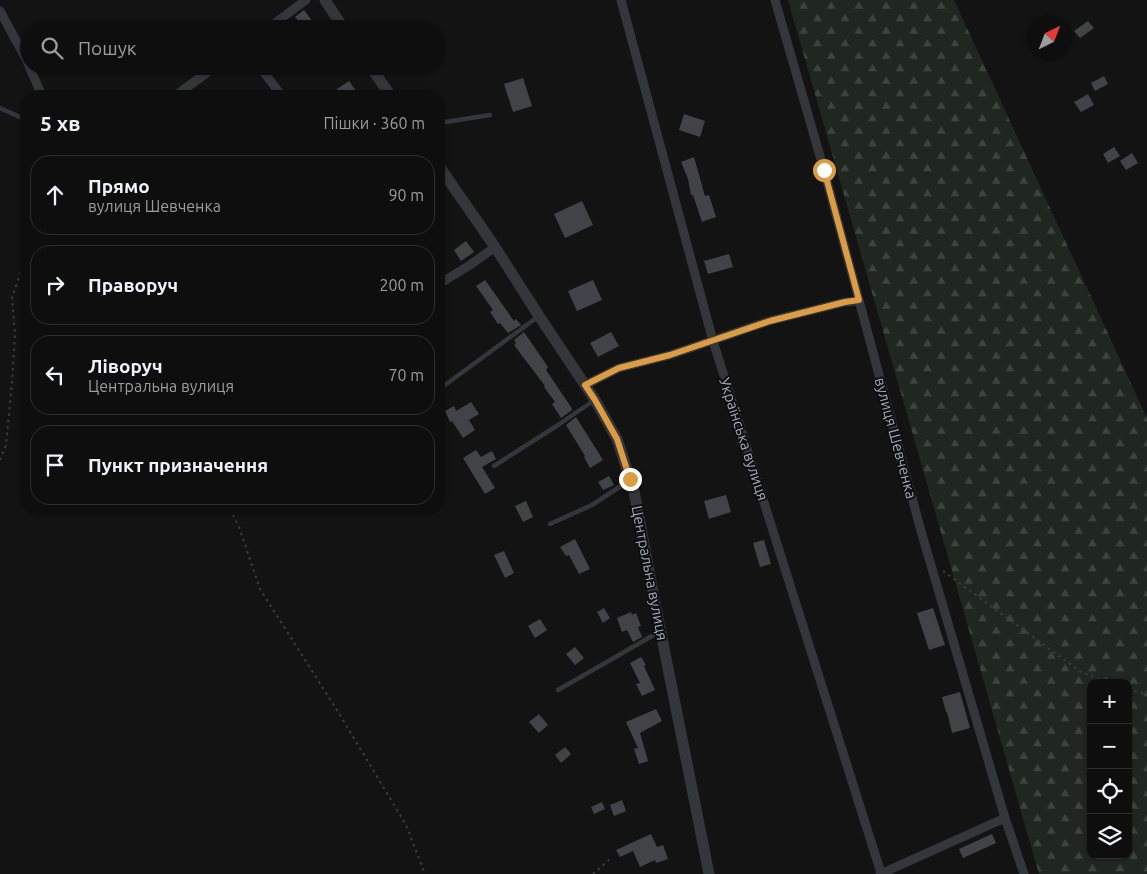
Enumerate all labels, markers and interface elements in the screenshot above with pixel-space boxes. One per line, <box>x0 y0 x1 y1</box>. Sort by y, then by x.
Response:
north arrow <box>1027 15 1072 60</box>
search box <box>20 20 445 75</box>
icon: search <box>38 34 66 62</box>
text: Пошук <box>78 37 137 59</box>
text: 5 хв <box>40 111 81 135</box>
text: Пішки · 360 m <box>324 114 425 132</box>
route start <box>813 159 836 182</box>
text: Прямо <box>88 175 150 197</box>
icon: ahead <box>41 181 69 209</box>
text: 90 m <box>388 186 424 204</box>
text: вулиця Шевченка <box>88 197 221 215</box>
icon: right <box>41 271 69 299</box>
text: Праворуч <box>88 274 178 296</box>
text: 200 m <box>379 276 424 294</box>
text: Ліворуч <box>88 355 162 377</box>
icon: left <box>41 361 69 389</box>
text: 70 m <box>388 366 424 384</box>
street label: Українська вулиця <box>716 375 772 503</box>
street label: вулиця Шевченка <box>872 376 920 500</box>
text: Центральна вулиця <box>88 377 234 395</box>
icon: arrive <box>41 451 69 479</box>
text: Пункт призначення <box>88 454 268 476</box>
route end <box>619 468 642 491</box>
street label: Центральна вулиця <box>629 504 671 642</box>
map controls <box>1087 679 1132 859</box>
button: + <box>1087 679 1132 724</box>
button: − <box>1087 724 1132 769</box>
button: locate <box>1087 769 1132 814</box>
button: layers <box>1087 814 1132 859</box>

